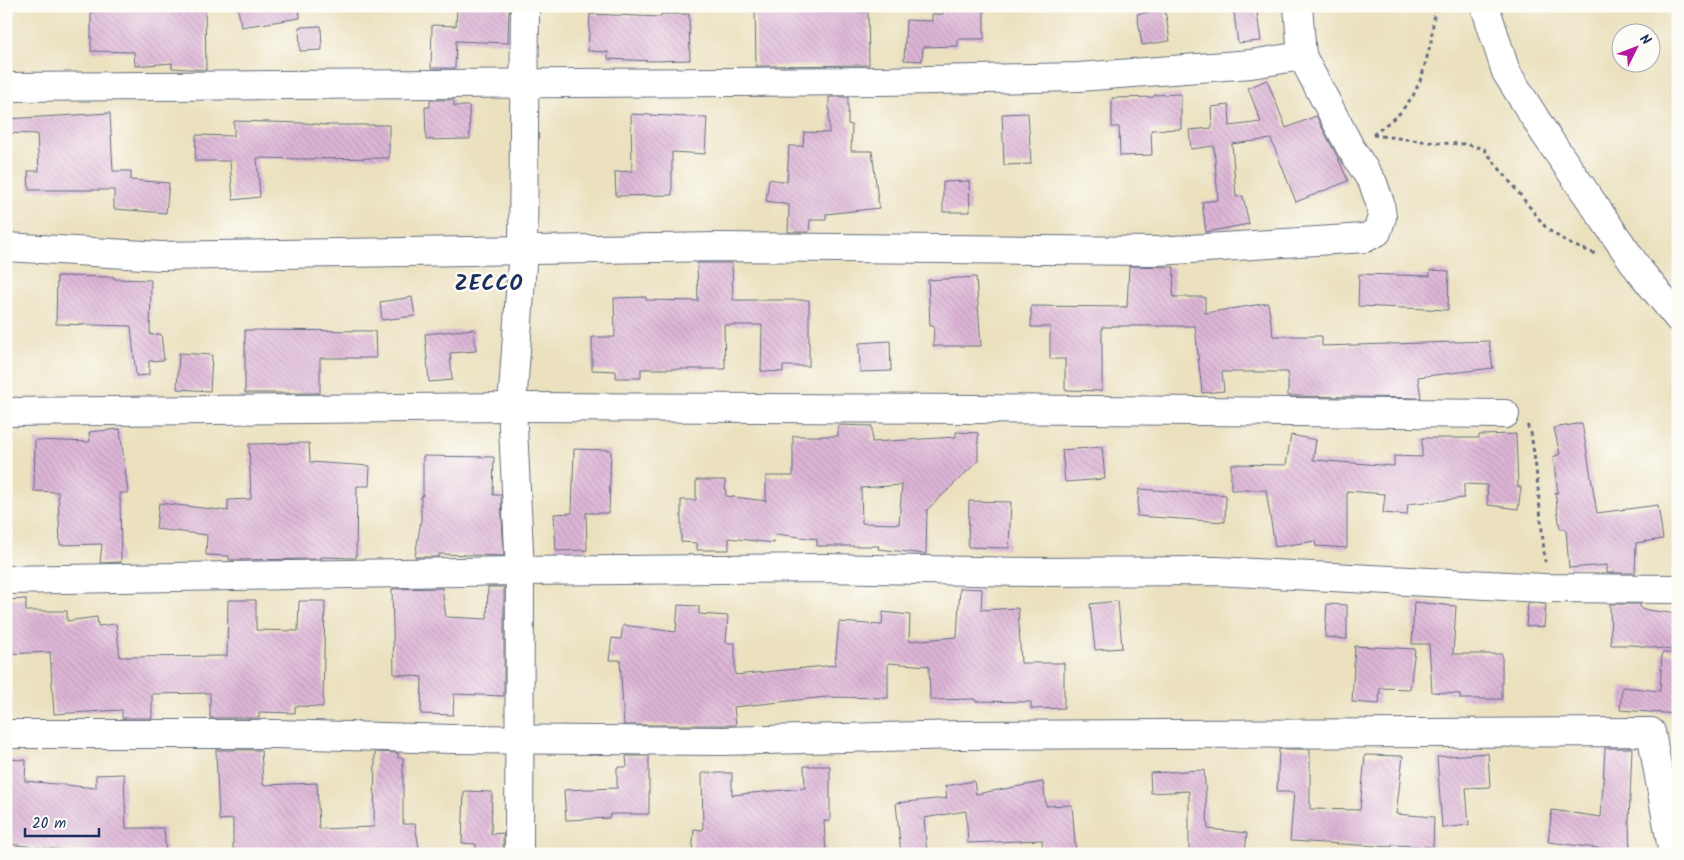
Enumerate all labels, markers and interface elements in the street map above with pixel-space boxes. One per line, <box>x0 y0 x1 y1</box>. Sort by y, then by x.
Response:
north arrow <box>1612 22 1662 72</box>
text: N <box>1634 29 1656 51</box>
district label: ZECCO <box>454 268 524 301</box>
scale bar <box>25 805 99 837</box>
text: 20 m <box>32 812 66 836</box>

